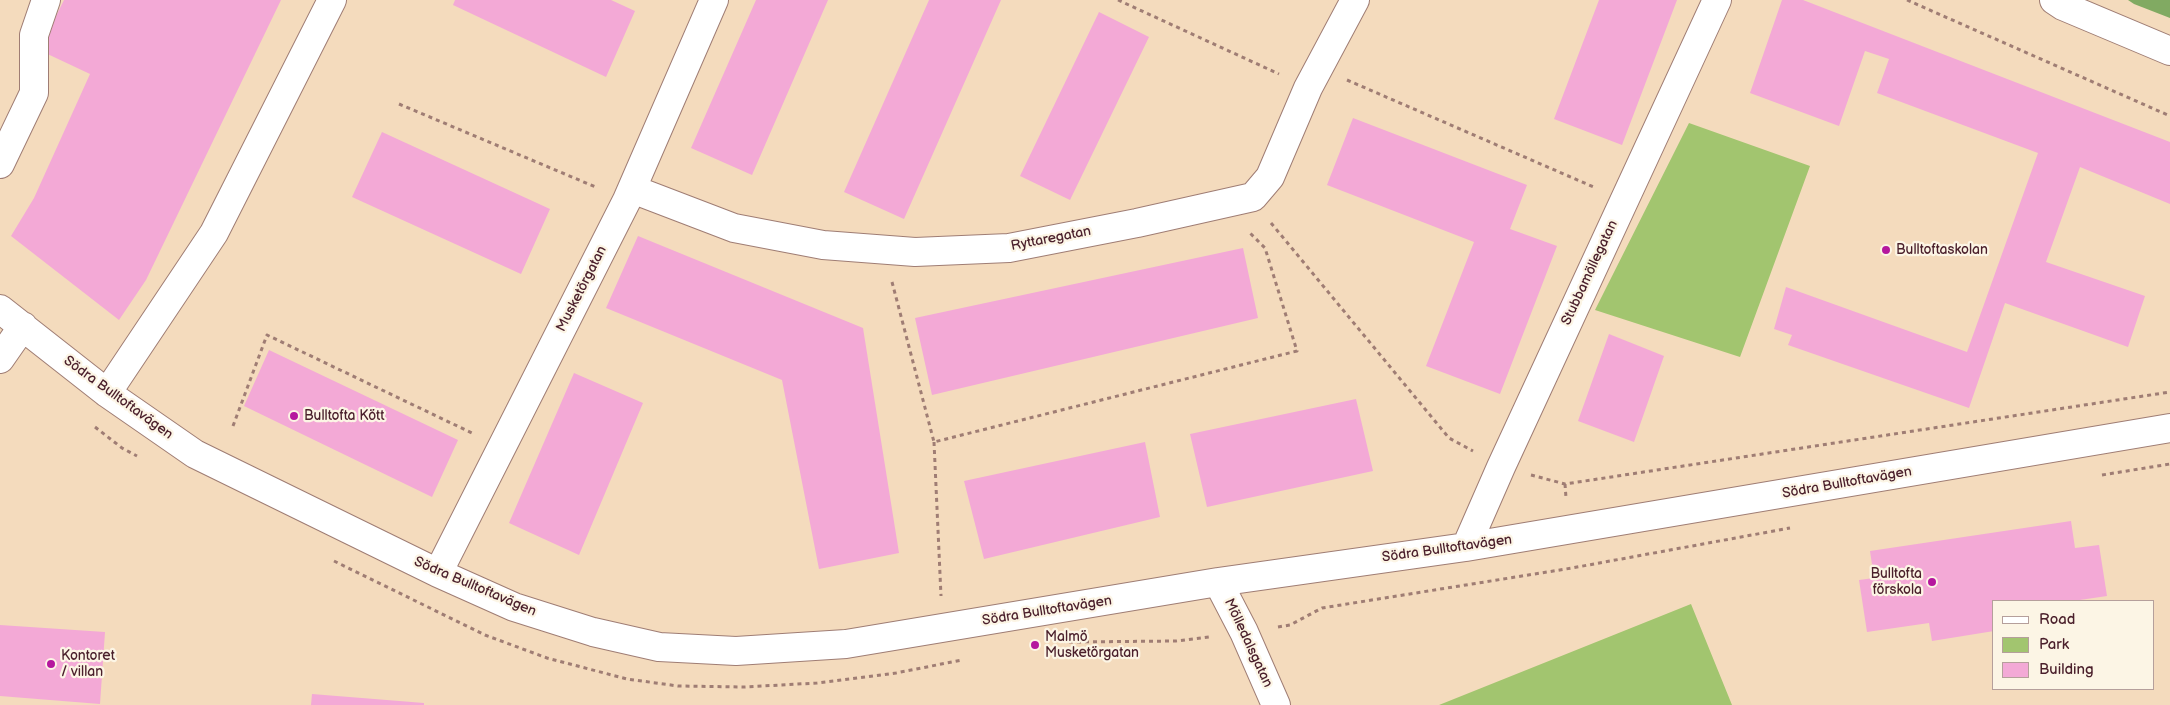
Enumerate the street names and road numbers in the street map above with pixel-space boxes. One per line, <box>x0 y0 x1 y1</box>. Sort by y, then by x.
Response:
street label: Stubbamöllegatan <box>1558 218 1622 328</box>
street label: Ryttaregatan <box>1009 223 1093 255</box>
street label: Musketörgatan <box>553 243 611 335</box>
street label: Södra Bulltoftavägen <box>60 353 176 443</box>
street label: Södra Bulltoftavägen <box>1781 463 1913 503</box>
street label: Södra Bulltoftavägen <box>1381 532 1513 566</box>
street label: Södra Bulltoftavägen <box>411 554 539 620</box>
street label: Södra Bulltoftavägen <box>981 592 1113 630</box>
street label: Mölledalsgatan <box>1220 596 1276 690</box>

